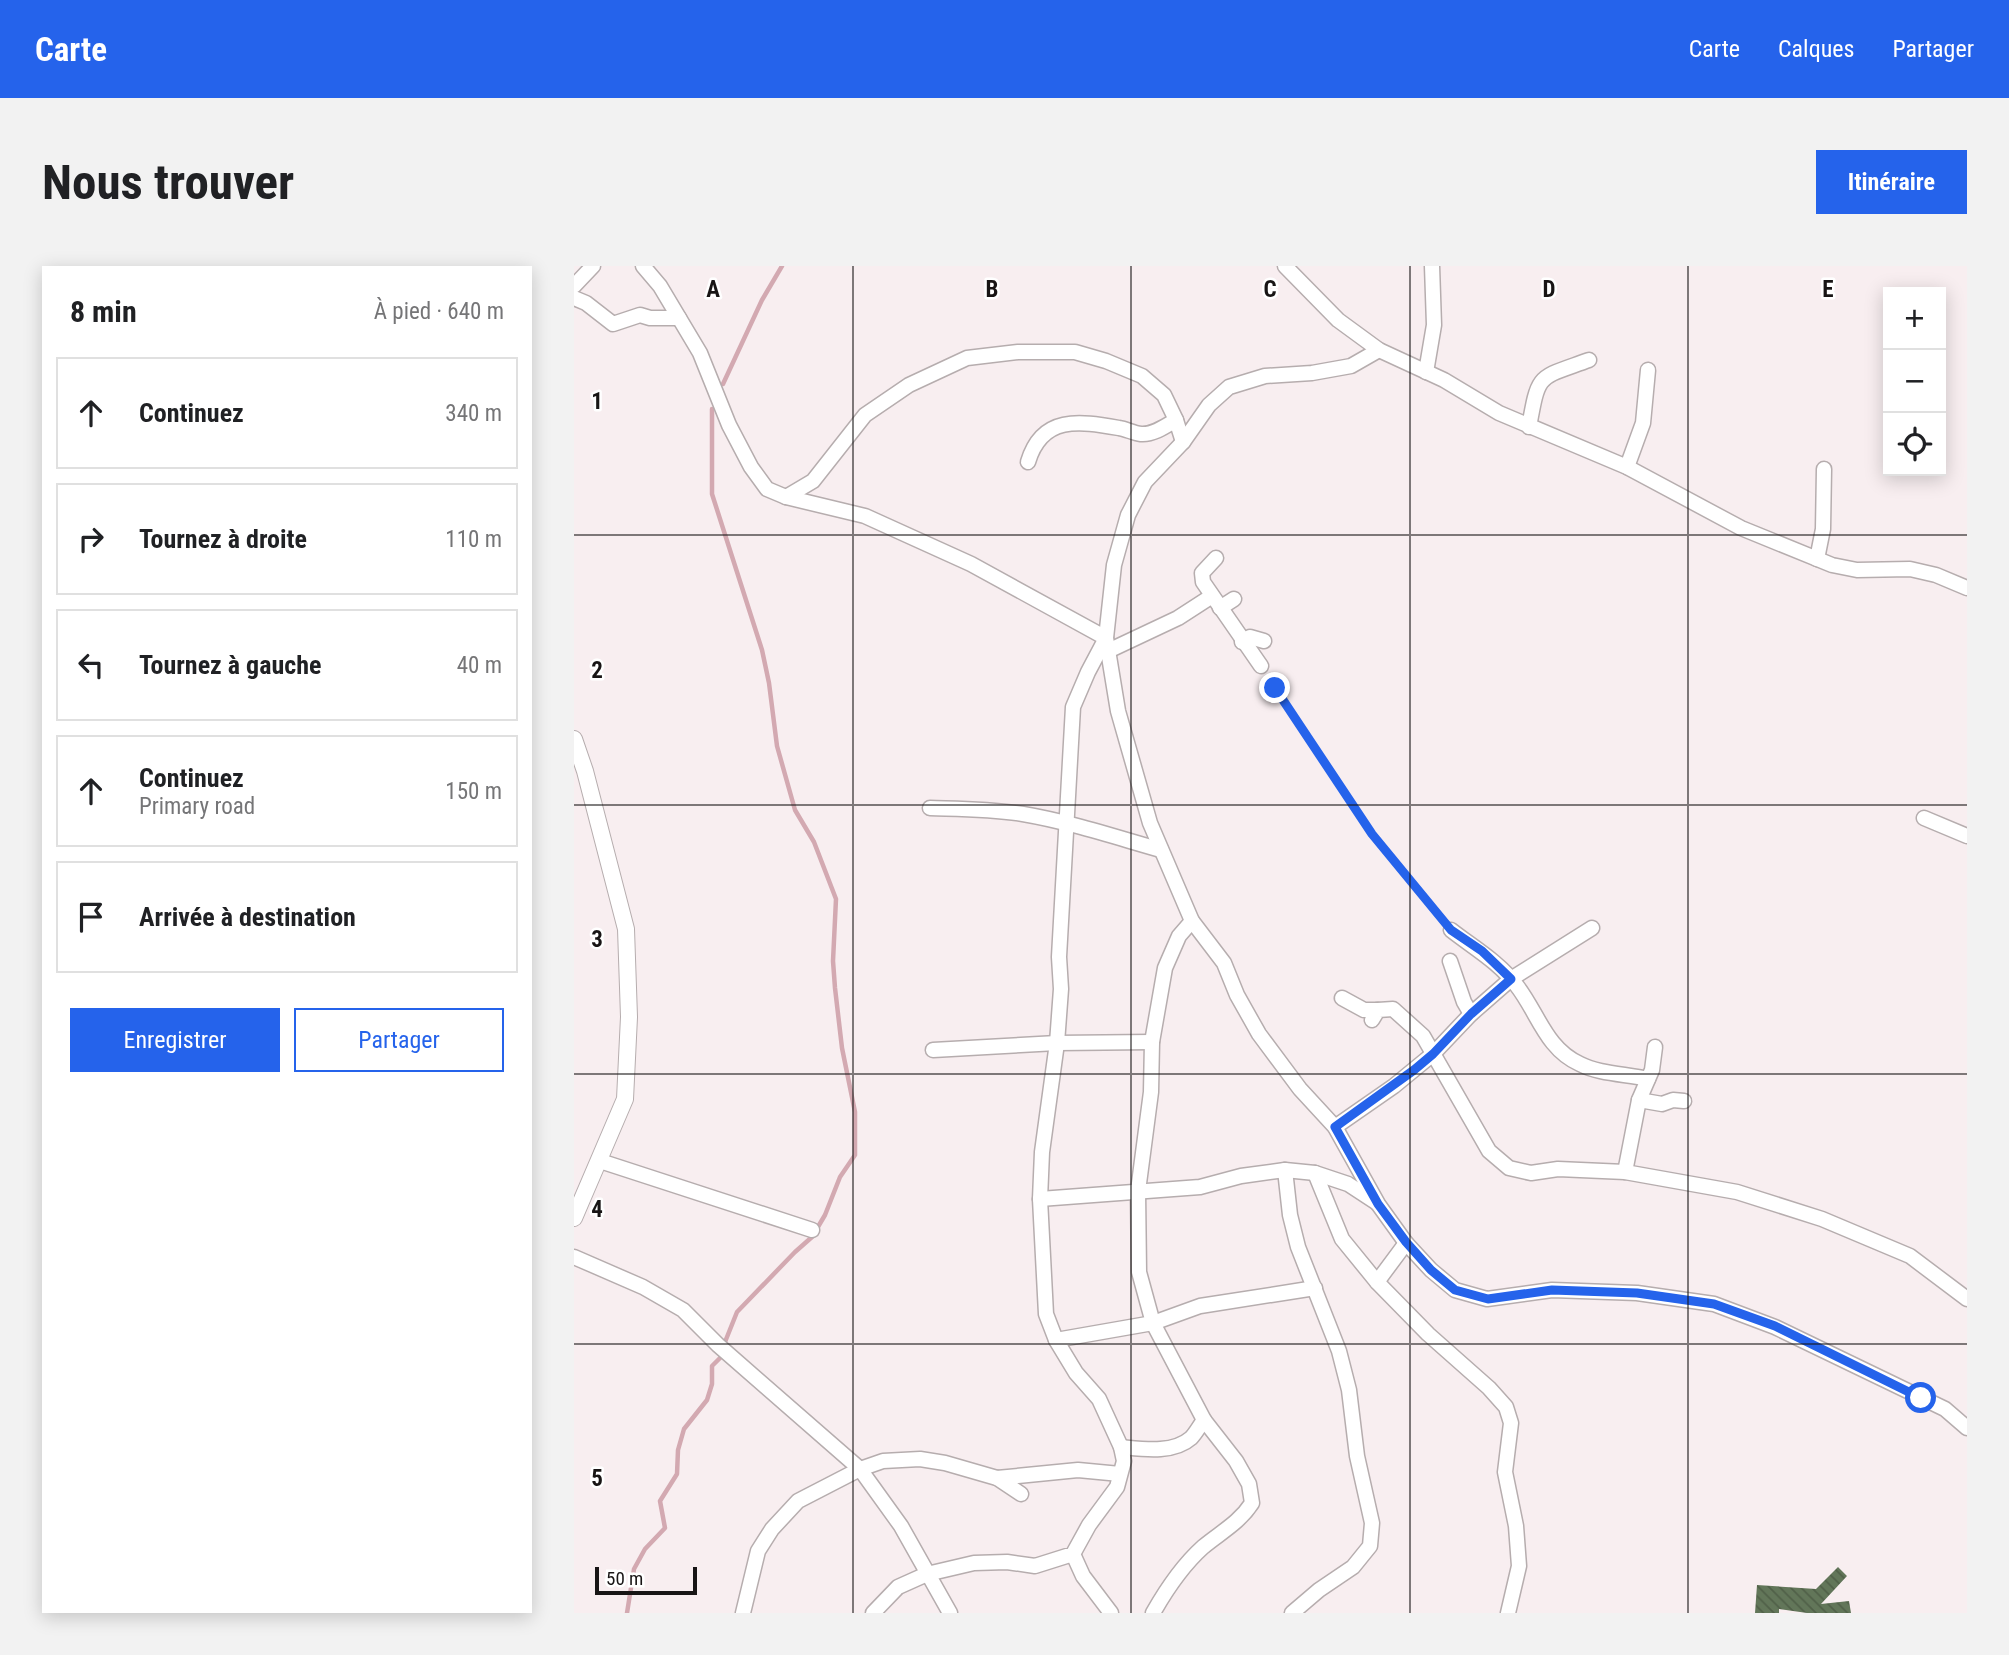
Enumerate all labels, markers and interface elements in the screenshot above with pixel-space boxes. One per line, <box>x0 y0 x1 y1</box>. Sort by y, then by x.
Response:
text: Carte <box>35 30 107 69</box>
text: Carte <box>1689 35 1740 63</box>
text: Calques <box>1778 35 1854 63</box>
text: Partager <box>1892 35 1974 63</box>
button: Itinéraire <box>1816 150 1967 214</box>
text: Nous trouver <box>42 154 294 211</box>
text: A <box>706 276 720 303</box>
text: B <box>986 276 998 303</box>
text: C <box>1263 276 1277 303</box>
text: D <box>1543 276 1556 303</box>
text: E <box>1822 276 1834 303</box>
map controls <box>1883 287 1946 476</box>
button: + <box>1883 287 1946 350</box>
text: 8 min <box>70 294 137 329</box>
text: À pied · 640 m <box>374 298 504 325</box>
button: − <box>1883 350 1946 413</box>
text: 1 <box>591 388 603 415</box>
icon: ahead <box>72 394 110 432</box>
text: Continuez <box>139 398 244 428</box>
text: 340 m <box>445 400 502 427</box>
button: locate <box>1883 413 1946 476</box>
icon: right <box>72 520 110 558</box>
text: Tournez à droite <box>139 524 307 554</box>
text: 110 m <box>445 526 502 553</box>
icon: left <box>72 646 110 684</box>
text: Tournez à gauche <box>139 650 321 680</box>
text: 40 m <box>457 652 502 679</box>
text: 2 <box>591 657 603 684</box>
route end <box>1259 672 1290 703</box>
text: Continuez <box>139 763 244 793</box>
icon: ahead <box>72 772 110 810</box>
text: 150 m <box>445 778 502 805</box>
text: Primary road <box>139 793 255 820</box>
icon: arrive <box>72 898 110 936</box>
text: Arrivée à destination <box>139 902 356 932</box>
text: 3 <box>591 926 603 953</box>
button: Enregistrer <box>70 1008 280 1072</box>
button: Partager <box>294 1008 504 1072</box>
text: 4 <box>591 1196 603 1223</box>
route start <box>1905 1382 1936 1413</box>
text: 5 <box>591 1465 603 1492</box>
scale bar <box>595 1564 696 1596</box>
text: 50 m <box>606 1567 643 1590</box>

